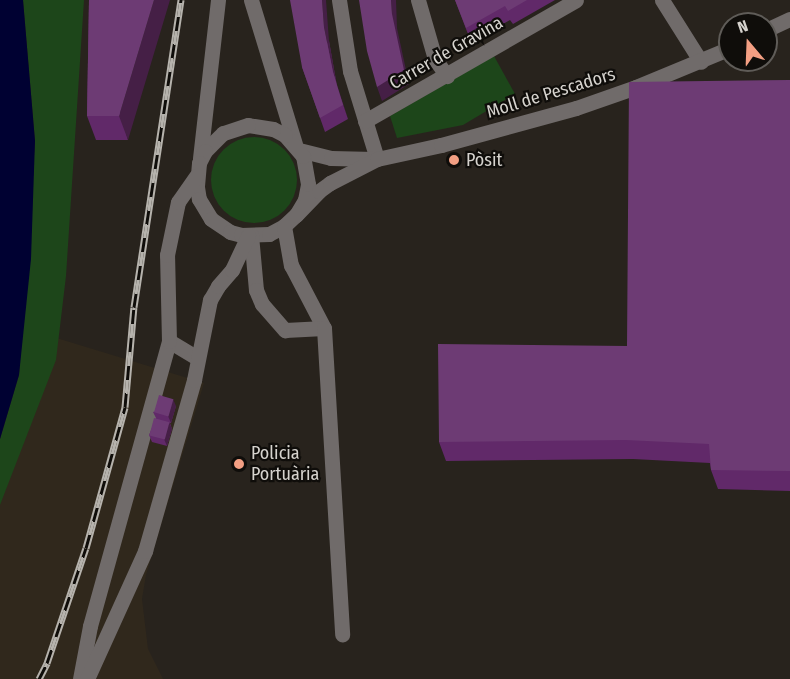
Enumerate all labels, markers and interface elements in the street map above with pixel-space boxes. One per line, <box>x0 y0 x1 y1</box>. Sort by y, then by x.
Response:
street label: Carrer de Gravina <box>385 12 507 94</box>
north arrow <box>718 12 778 72</box>
text: N <box>735 16 750 37</box>
street label: Moll de Pescadors <box>484 63 618 123</box>
place label: Pòsit <box>466 149 502 171</box>
marker: Pòsit <box>447 153 461 167</box>
place label: Policia Portuària <box>251 443 319 486</box>
marker: Policia Portuària <box>232 457 246 471</box>

